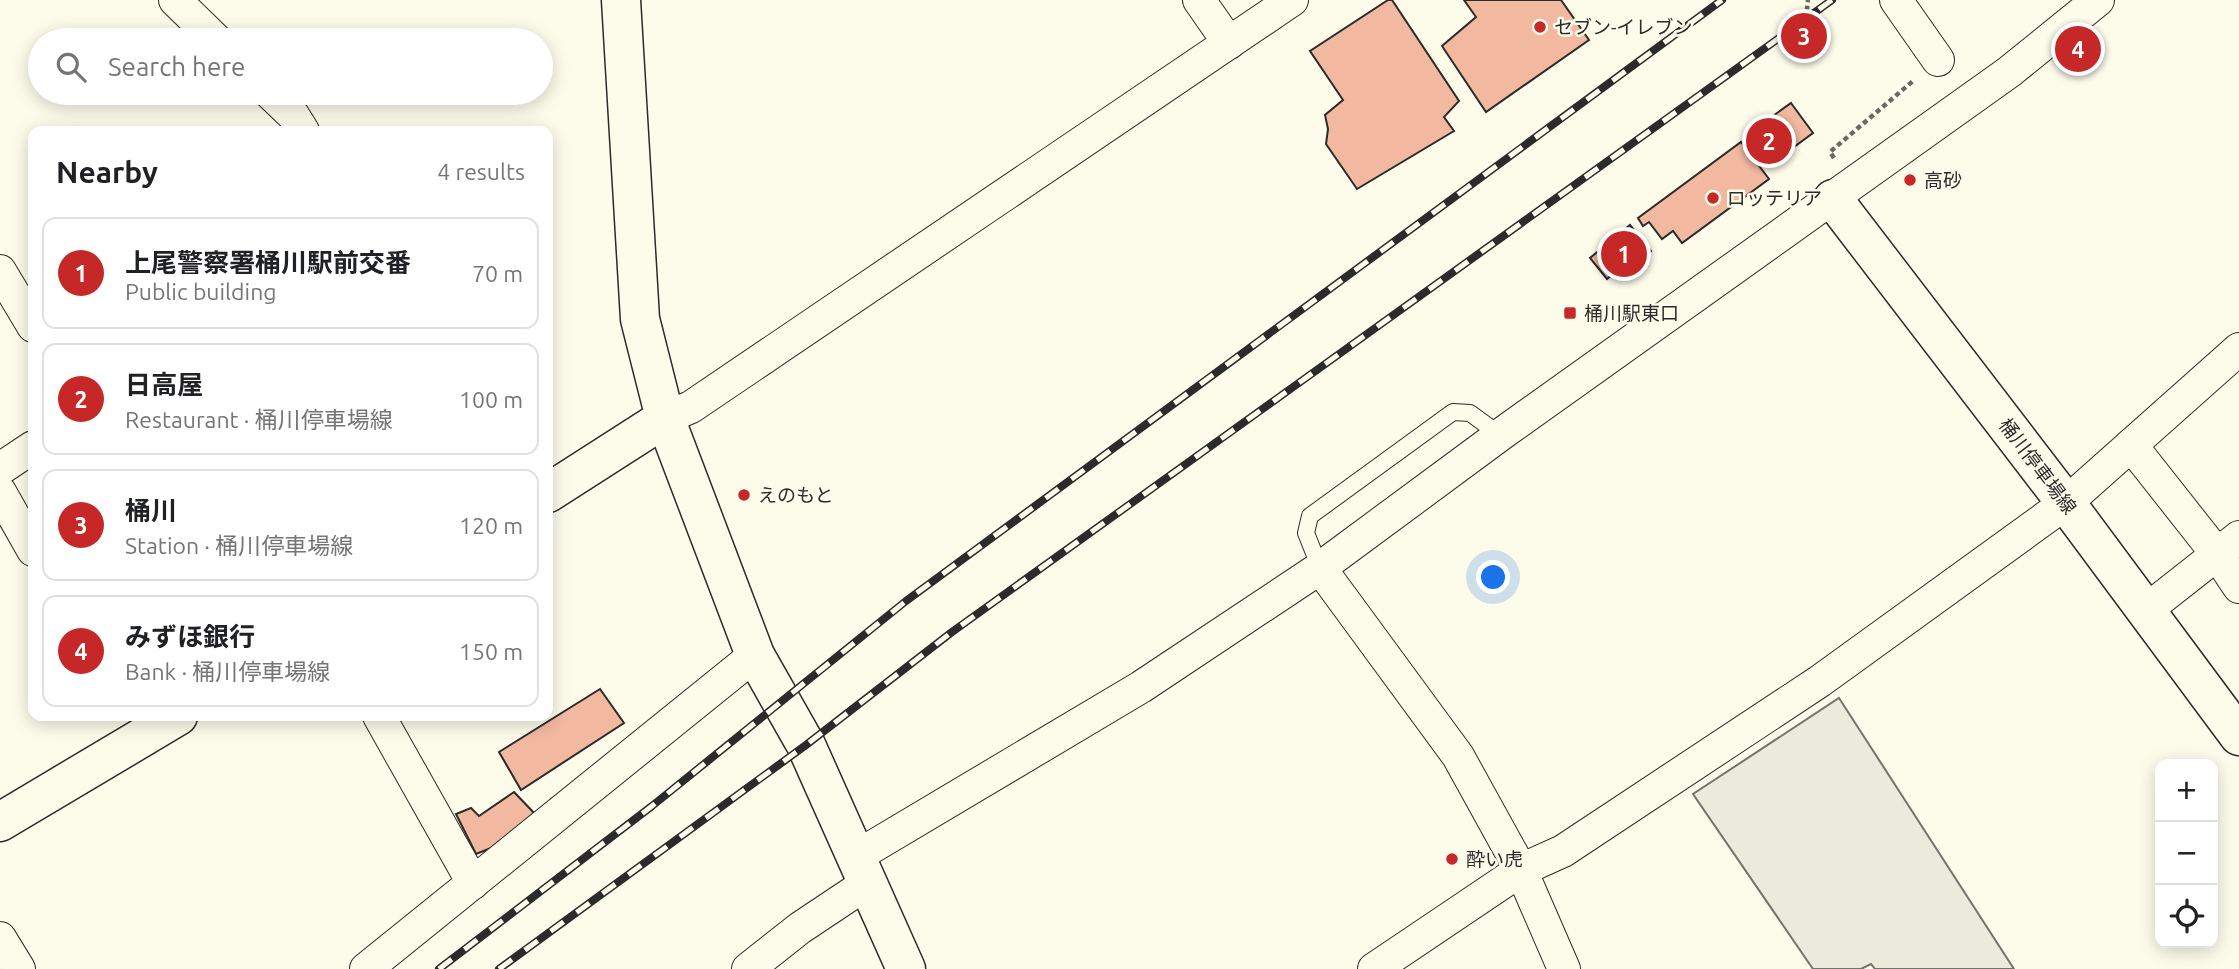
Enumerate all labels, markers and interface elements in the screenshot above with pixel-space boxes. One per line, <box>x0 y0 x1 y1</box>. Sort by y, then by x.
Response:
pin: 3 <box>1781 10 1827 62</box>
place label: セブン-イレブン <box>1554 16 1693 38</box>
marker: セブン-イレブン <box>1532 19 1548 35</box>
pin: 4 <box>2055 23 2101 75</box>
search box <box>28 28 553 105</box>
icon: search <box>52 48 90 86</box>
text: Search here <box>108 52 245 81</box>
pin: 2 <box>1746 115 1792 167</box>
text: Nearby <box>56 155 158 189</box>
text: 4 results <box>437 159 525 184</box>
place label: 高砂 <box>1924 169 1962 191</box>
marker: 高砂 <box>1902 172 1918 188</box>
place label: ロッテリア <box>1727 187 1822 209</box>
marker: ロッテリア <box>1705 190 1721 206</box>
pin: 1 <box>1601 228 1647 280</box>
text: 上尾警察署桶川駅前交番 <box>125 248 411 277</box>
text: 1 <box>75 261 87 286</box>
text: 70 m <box>472 261 523 286</box>
text: Public building <box>125 279 277 304</box>
place label: 桶川駅東口 <box>1584 302 1679 324</box>
marker: 桶川駅東口 <box>1562 305 1578 321</box>
text: 日高屋 <box>125 370 203 399</box>
text: 2 <box>75 387 87 412</box>
text: 100 m <box>459 387 523 412</box>
text: Restaurant · 桶川停車場線 <box>125 407 393 432</box>
street label: 桶川停車場線 <box>1995 414 2081 518</box>
place label: えのもと <box>758 484 834 506</box>
marker: えのもと <box>736 487 752 503</box>
text: 桶川 <box>125 496 177 525</box>
text: 3 <box>75 513 87 538</box>
text: 120 m <box>459 513 523 538</box>
text: Station · 桶川停車場線 <box>125 533 353 558</box>
your location <box>1476 560 1510 594</box>
text: みずほ銀行 <box>125 622 255 651</box>
text: 4 <box>75 639 87 664</box>
text: 150 m <box>459 639 523 664</box>
text: Bank · 桶川停車場線 <box>125 659 330 684</box>
map controls <box>2155 759 2218 948</box>
button: + <box>2155 759 2218 822</box>
button: − <box>2155 822 2218 885</box>
place label: 酔い虎 <box>1466 848 1523 870</box>
marker: 酔い虎 <box>1444 851 1460 867</box>
button: locate <box>2155 885 2218 948</box>

